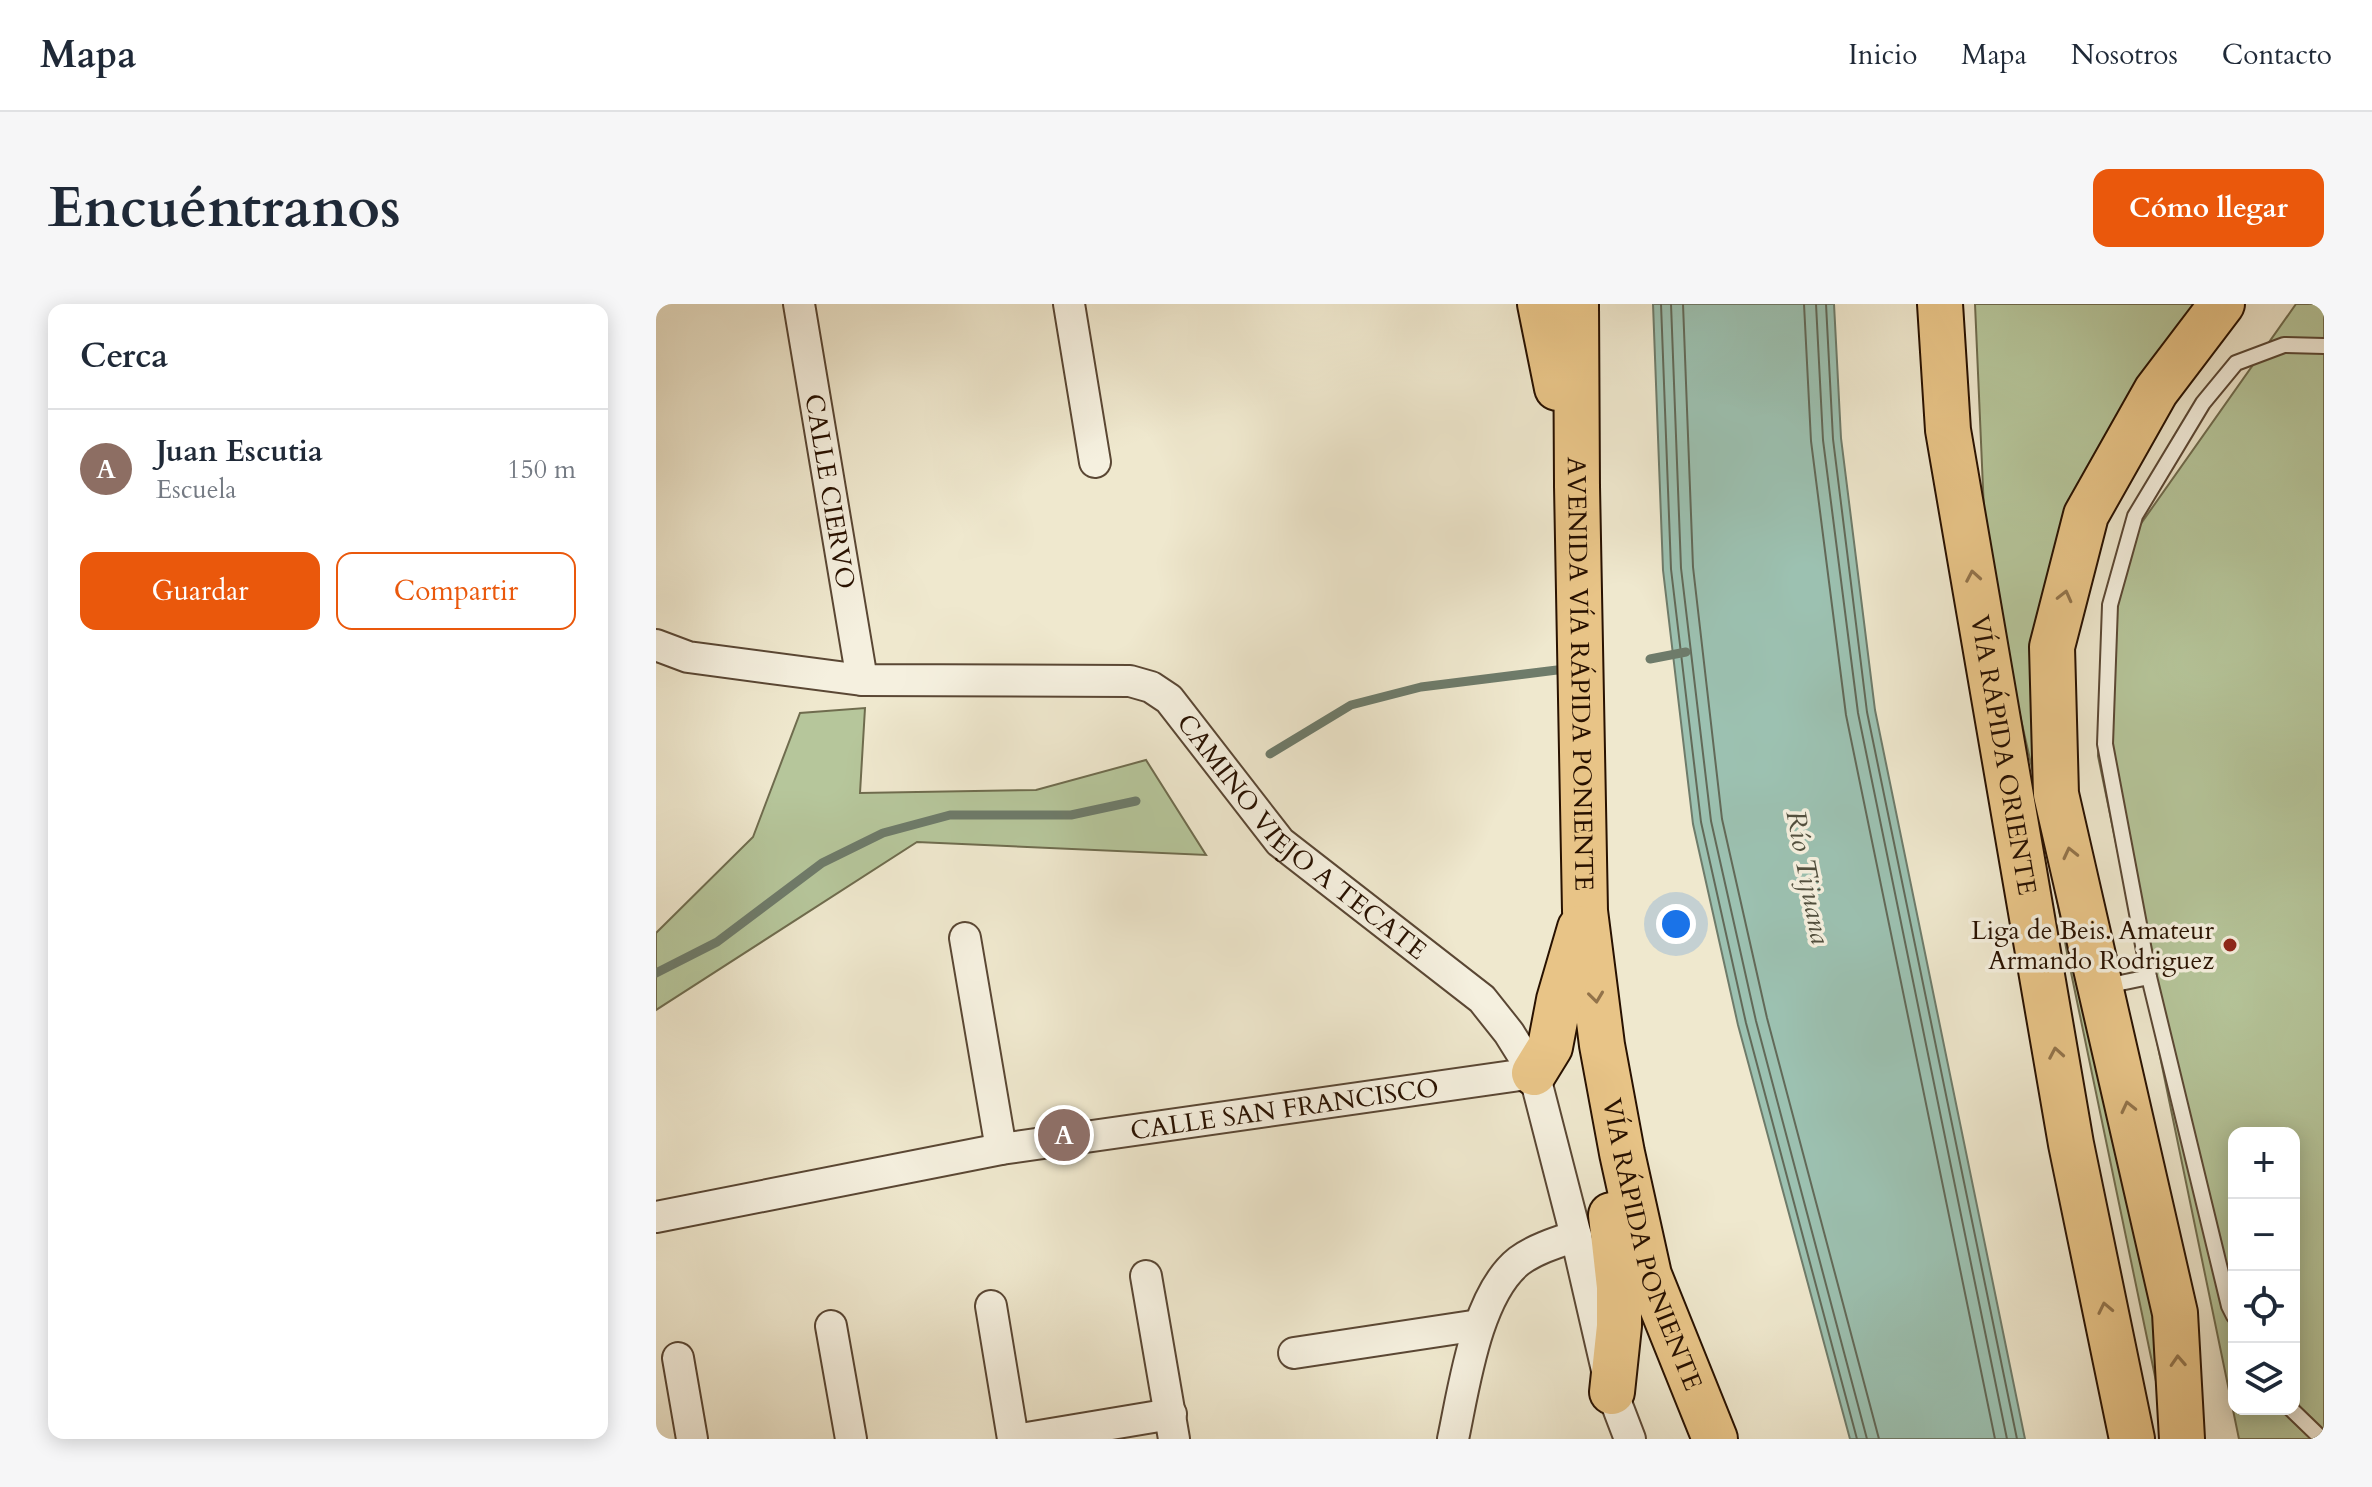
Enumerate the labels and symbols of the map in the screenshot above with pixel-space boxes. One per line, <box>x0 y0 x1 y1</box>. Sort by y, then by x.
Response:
street label: CALLE CIERVO <box>796 391 863 592</box>
street label: AVENIDA VÍA RÁPIDA PONIENTE <box>1559 457 1602 891</box>
one-way arrow <box>1965 569 1982 582</box>
one-way arrow <box>2056 590 2073 604</box>
street label: VÍA RÁPIDA ORIENTE <box>1962 612 2045 898</box>
street label: CAMINO VIEJO A TECATE <box>1169 707 1434 968</box>
water label: Río Tijuana <box>1776 807 1840 947</box>
one-way arrow <box>2062 847 2079 860</box>
your location <box>1656 904 1696 944</box>
place label: Liga de Beis. Amateur Armando Rodriguez <box>1971 913 2215 978</box>
marker: Liga de Beis. Amateur Armando Rodriguez <box>2221 936 2239 954</box>
one-way arrow <box>1588 991 1605 1004</box>
one-way arrow <box>2048 1046 2065 1059</box>
street label: CALLE SAN FRANCISCO <box>1128 1070 1441 1148</box>
street label: VÍA RÁPIDA PONIENTE <box>1594 1095 1711 1395</box>
one-way arrow <box>2120 1100 2137 1114</box>
pin: A <box>1038 1105 1090 1165</box>
one-way arrow <box>2097 1301 2114 1315</box>
one-way arrow <box>2169 1354 2186 1367</box>

